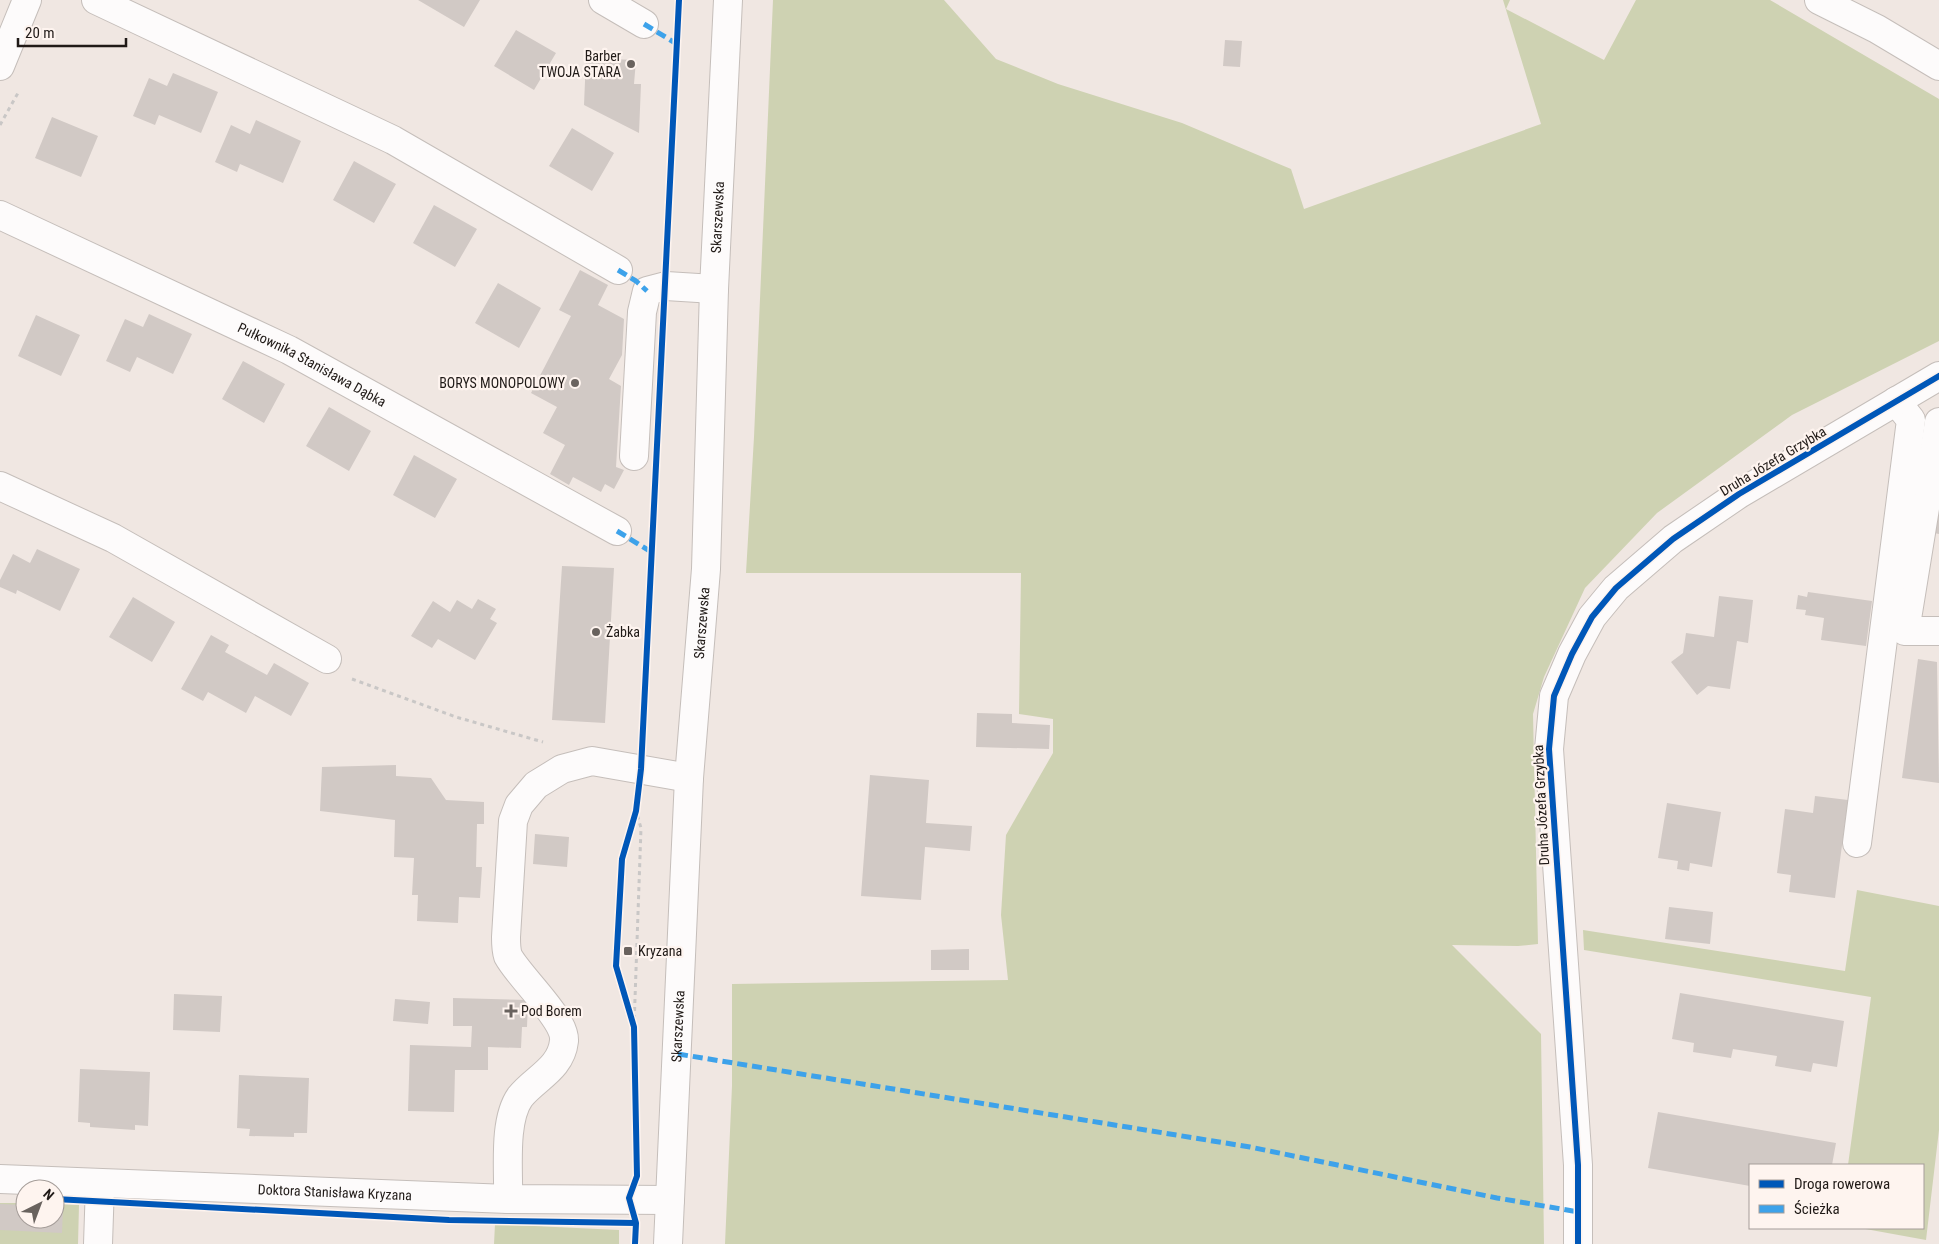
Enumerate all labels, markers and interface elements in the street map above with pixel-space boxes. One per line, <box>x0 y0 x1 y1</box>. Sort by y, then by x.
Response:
scale bar <box>18 15 125 47</box>
text: 20 m <box>25 24 55 42</box>
place label: Barber TWOJA STARA <box>539 48 621 80</box>
marker: Barber TWOJA STARA <box>625 58 637 70</box>
street label: Skarszewska <box>708 181 727 254</box>
street label: Pułkownika Stanisława Dąbka <box>235 319 389 410</box>
place label: BORYS MONOPOLOWY <box>439 375 566 391</box>
marker: BORYS MONOPOLOWY <box>569 377 581 389</box>
street label: Druha Józefa Grzybka <box>1717 423 1829 499</box>
street label: Skarszewska <box>691 586 713 660</box>
place label: Żabka <box>606 624 640 640</box>
marker: Żabka <box>590 626 602 638</box>
street label: Druha Józefa Grzybka <box>1530 744 1552 866</box>
place label: Kryzana <box>638 943 682 959</box>
marker: Kryzana <box>622 945 634 957</box>
street label: Skarszewska <box>668 990 687 1063</box>
place label: Pod Borem <box>521 1003 582 1019</box>
marker: Pod Borem <box>505 1005 517 1017</box>
legend <box>1749 1164 1924 1229</box>
text: Droga rowerowa <box>1794 1175 1890 1193</box>
north arrow <box>15 1179 65 1229</box>
street label: Doktora Stanisława Kryzana <box>257 1181 412 1203</box>
text: N <box>40 1186 57 1203</box>
text: Ścieżka <box>1794 1200 1840 1218</box>

